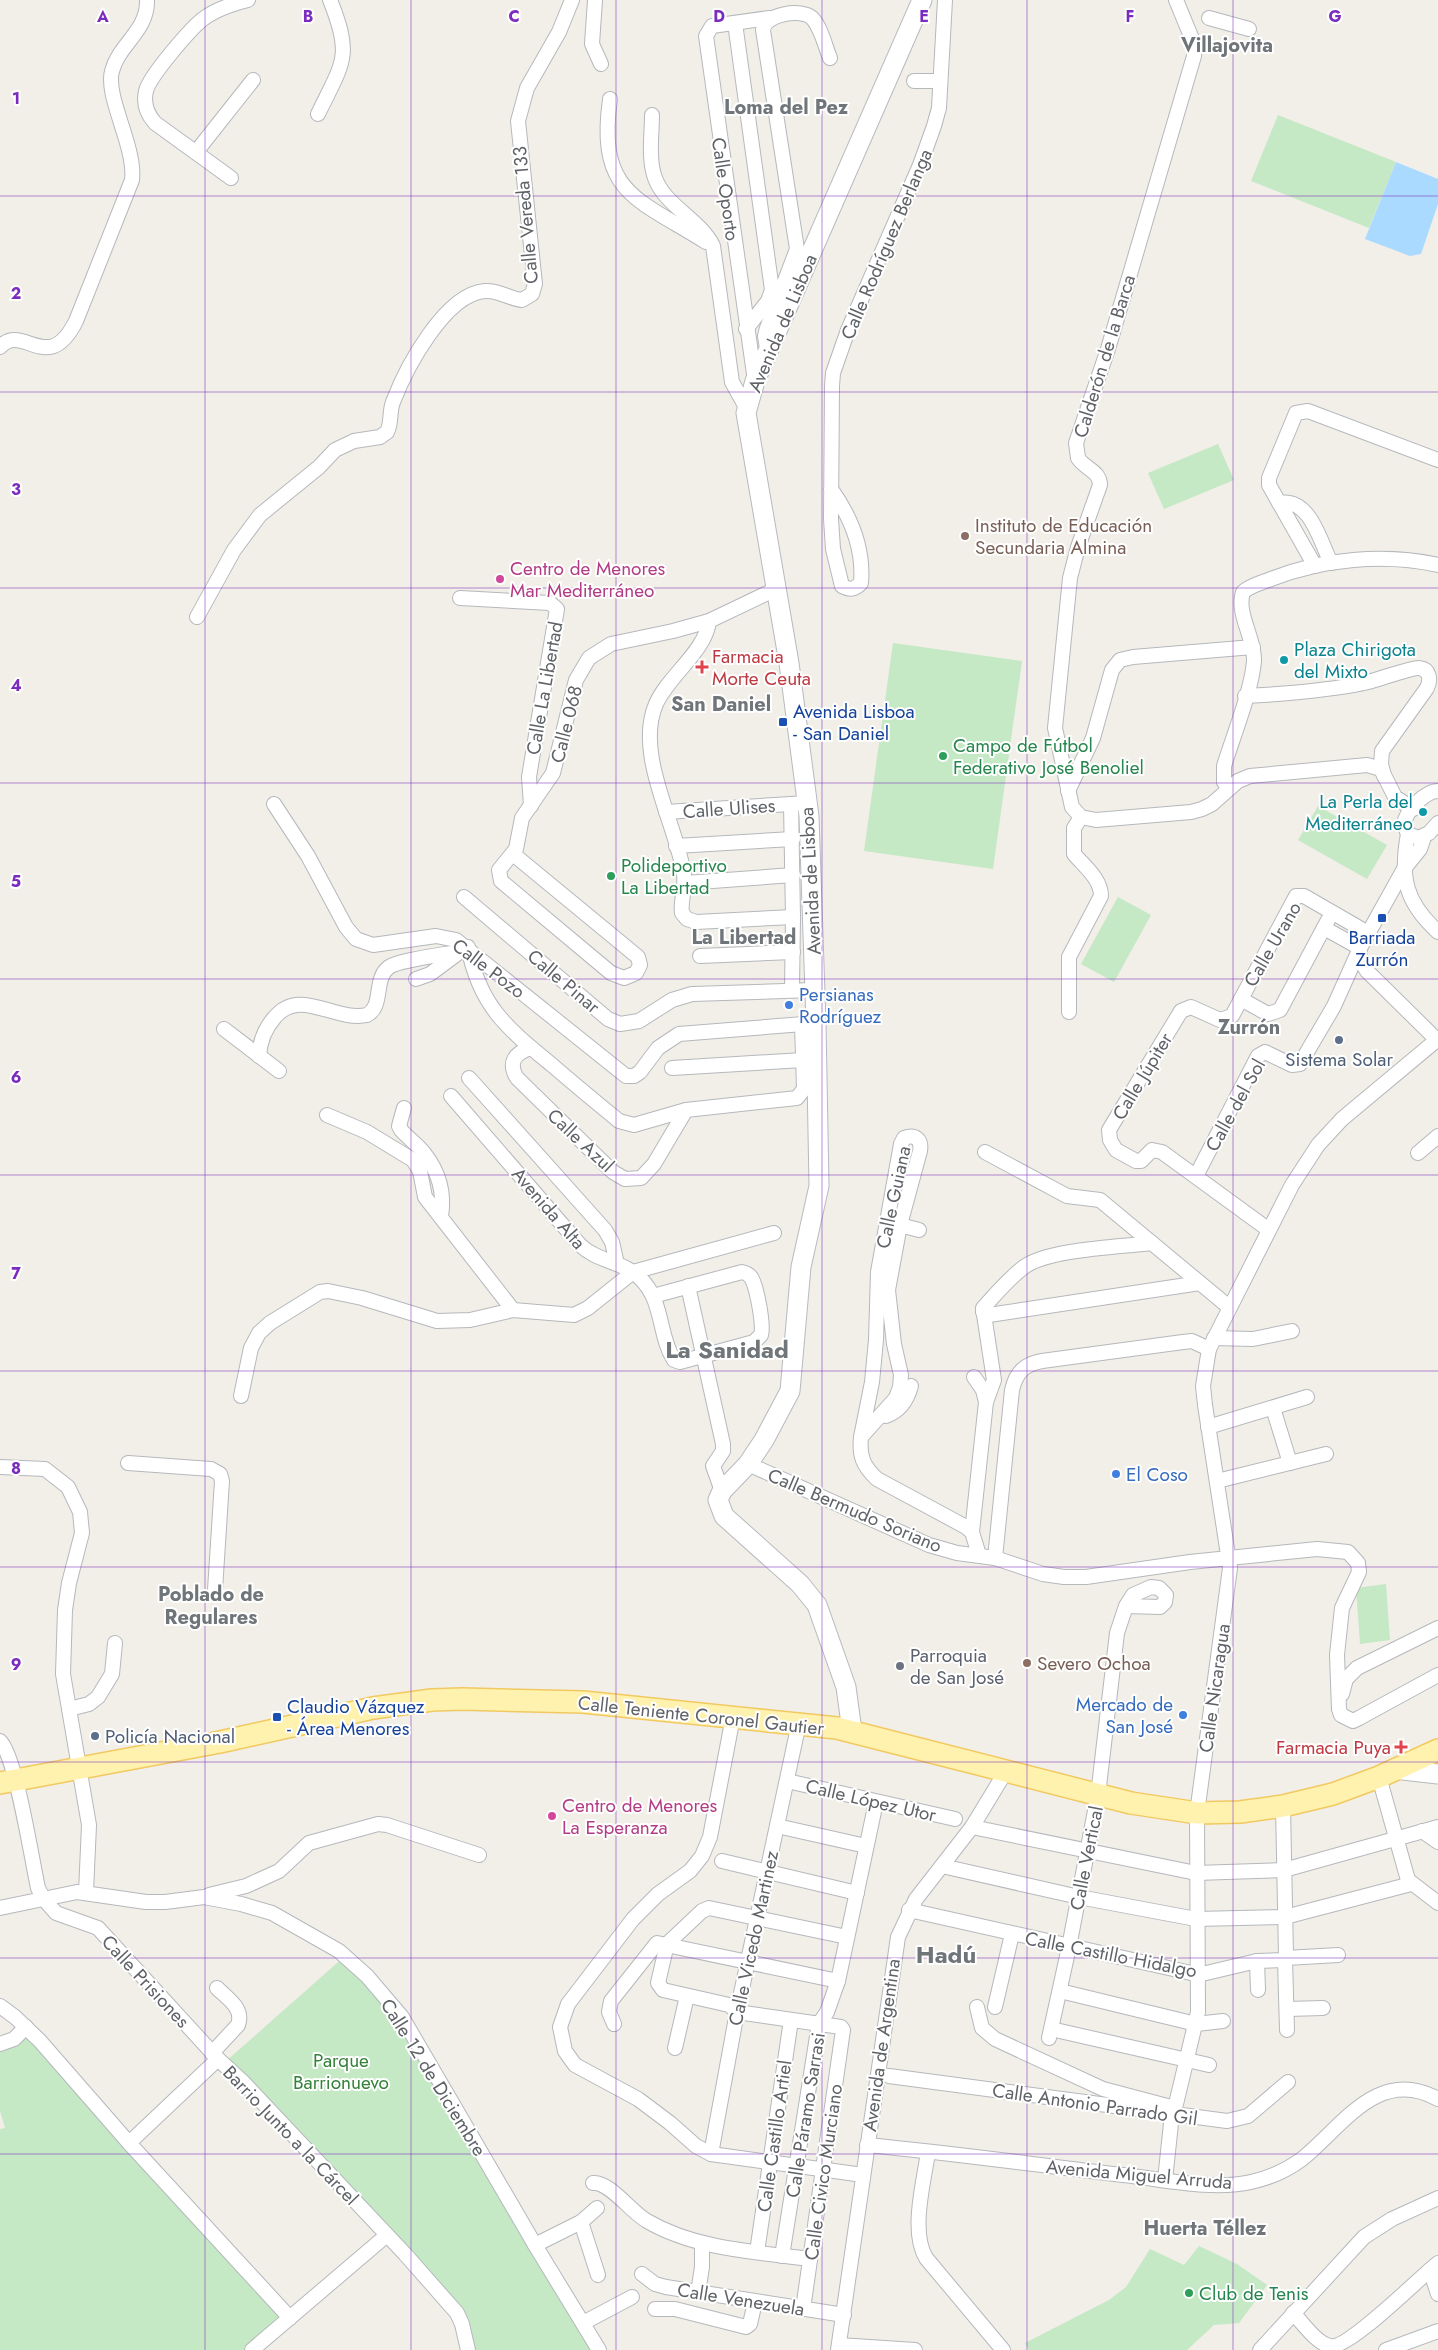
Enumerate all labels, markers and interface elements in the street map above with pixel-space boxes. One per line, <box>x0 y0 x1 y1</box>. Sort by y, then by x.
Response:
text: A <box>96 5 109 28</box>
text: B <box>303 5 313 28</box>
text: C <box>508 5 520 28</box>
text: D <box>713 5 725 28</box>
text: E <box>919 5 929 28</box>
text: F <box>1126 5 1134 28</box>
text: G <box>1328 5 1342 28</box>
district label: Villajovita <box>1180 31 1273 60</box>
text: 1 <box>12 87 20 110</box>
district label: Loma del Pez <box>724 93 849 122</box>
street label: Calle Oporto <box>705 136 746 242</box>
street label: Calle Vereda 133 <box>506 145 545 285</box>
street label: Calle Rodríguez Berlanga <box>834 145 939 344</box>
street label: Avenida de Lisboa <box>741 250 824 397</box>
street label: Calderón de la Barca <box>1067 271 1142 441</box>
text: 2 <box>11 282 21 305</box>
text: 3 <box>11 478 21 501</box>
place label: Instituto de Educación Secundaria Almina <box>975 512 1152 561</box>
marker: Instituto de Educación Secundaria Almina <box>959 530 971 542</box>
place label: Centro de Menores Mar Mediterráneo <box>510 555 665 604</box>
marker: Centro de Menores Mar Mediterráneo <box>494 573 506 585</box>
street label: Calle La Libertad <box>519 619 570 757</box>
place label: Plaza Chirigota del Mixto <box>1294 636 1416 685</box>
place label: Farmacia Morte Ceuta <box>712 643 811 692</box>
marker: Plaza Chirigota del Mixto <box>1278 654 1290 666</box>
marker: Farmacia Morte Ceuta <box>696 661 708 673</box>
text: 4 <box>10 674 22 697</box>
street label: Calle 068 <box>544 682 589 766</box>
district label: San Daniel <box>671 690 771 719</box>
place label: Avenida Lisboa - San Daniel <box>793 698 915 747</box>
marker: Avenida Lisboa - San Daniel <box>777 716 789 728</box>
place label: Campo de Fútbol Federativo José Benoliel <box>953 732 1144 781</box>
marker: Campo de Fútbol Federativo José Benoliel <box>937 750 949 762</box>
place label: La Perla del Mediterráneo <box>1305 788 1413 837</box>
street label: Calle Ulises <box>682 792 777 825</box>
street label: Avenida de Lisboa <box>793 806 828 956</box>
marker: La Perla del Mediterráneo <box>1417 806 1429 818</box>
place label: Polideportivo La Libertad <box>621 852 727 901</box>
text: 5 <box>11 870 21 893</box>
marker: Polideportivo La Libertad <box>605 870 617 882</box>
street label: Calle Urano <box>1237 897 1308 992</box>
marker: Barriada Zurrón <box>1376 912 1388 924</box>
district label: La Libertad <box>692 923 796 952</box>
place label: Barriada Zurrón <box>1349 924 1415 973</box>
street label: Calle Pozo <box>447 932 531 1005</box>
street label: Calle Pinar <box>522 943 606 1020</box>
place label: Persianas Rodríguez <box>799 981 882 1030</box>
marker: Persianas Rodríguez <box>783 999 795 1011</box>
district label: Zurrón <box>1218 1013 1280 1042</box>
street label: Calle Júpiter <box>1106 1027 1179 1125</box>
marker: Sistema Solar <box>1333 1034 1345 1046</box>
place label: Sistema Solar <box>1285 1046 1393 1073</box>
street label: Calle del Sol <box>1199 1054 1272 1156</box>
text: 6 <box>11 1066 21 1089</box>
street label: Calle Azul <box>541 1102 620 1178</box>
street label: Calle Guiana <box>869 1143 918 1251</box>
street label: Avenida Alta <box>505 1161 592 1255</box>
text: 7 <box>11 1262 21 1285</box>
district label: La Sanidad <box>665 1332 789 1367</box>
text: 8 <box>11 1457 21 1480</box>
place label: El Coso <box>1126 1461 1188 1488</box>
street label: Calle Bermudo Soriano <box>764 1462 946 1559</box>
marker: El Coso <box>1110 1468 1122 1480</box>
district label: Poblado de Regulares <box>158 1580 264 1632</box>
street label: Calle Nicaragua <box>1192 1622 1237 1754</box>
place label: Parroquia de San José <box>910 1642 1004 1691</box>
place label: Severo Ochoa <box>1037 1650 1151 1677</box>
text: 9 <box>11 1653 21 1676</box>
marker: Severo Ochoa <box>1021 1657 1033 1669</box>
marker: Parroquia de San José <box>894 1660 906 1672</box>
street label: Calle Teniente Coronel Gautier <box>577 1689 826 1742</box>
place label: Mercado de San José <box>1076 1691 1173 1740</box>
place label: Claudio Vázquez - Área Menores <box>287 1693 425 1742</box>
marker: Mercado de San José <box>1177 1709 1189 1721</box>
marker: Claudio Vázquez - Área Menores <box>271 1711 283 1723</box>
place label: Policía Nacional <box>105 1723 235 1750</box>
marker: Policía Nacional <box>89 1730 101 1742</box>
place label: Farmacia Puya <box>1276 1734 1391 1761</box>
marker: Farmacia Puya <box>1395 1741 1407 1753</box>
street label: Calle López Utor <box>803 1772 939 1829</box>
place label: Centro de Menores La Esperanza <box>562 1792 717 1841</box>
street label: Calle Vertical <box>1063 1804 1110 1913</box>
marker: Centro de Menores La Esperanza <box>546 1810 558 1822</box>
street label: Calle Vicedo Martinez <box>722 1848 785 2028</box>
street label: Calle Castillo Hidalgo <box>1023 1925 1199 1984</box>
street label: Calle Prisiones <box>95 1929 196 2034</box>
district label: Hadú <box>916 1937 976 1972</box>
street label: Avenida de Argentina <box>856 1957 907 2133</box>
street label: Calle 12 de Diciembre <box>374 1993 493 2161</box>
street label: Calle Páramo Sarrasi <box>779 2031 832 2200</box>
park label: Parque Barrionuevo <box>293 2047 389 2096</box>
street label: Calle Castillo Artiel <box>750 2058 799 2214</box>
street label: Barrio Junto a la Cárcel <box>217 2060 364 2211</box>
street label: Calle Antonio Parrado Gil <box>991 2077 1199 2132</box>
street label: Calle Civico Murciano <box>798 2082 849 2262</box>
street label: Avenida Miguel Arruda <box>1045 2153 1233 2196</box>
district label: Huerta Téllez <box>1143 2214 1267 2243</box>
street label: Calle Venezuela <box>675 2276 806 2323</box>
place label: Club de Tenis <box>1199 2280 1309 2307</box>
marker: Club de Tenis <box>1183 2287 1195 2299</box>

